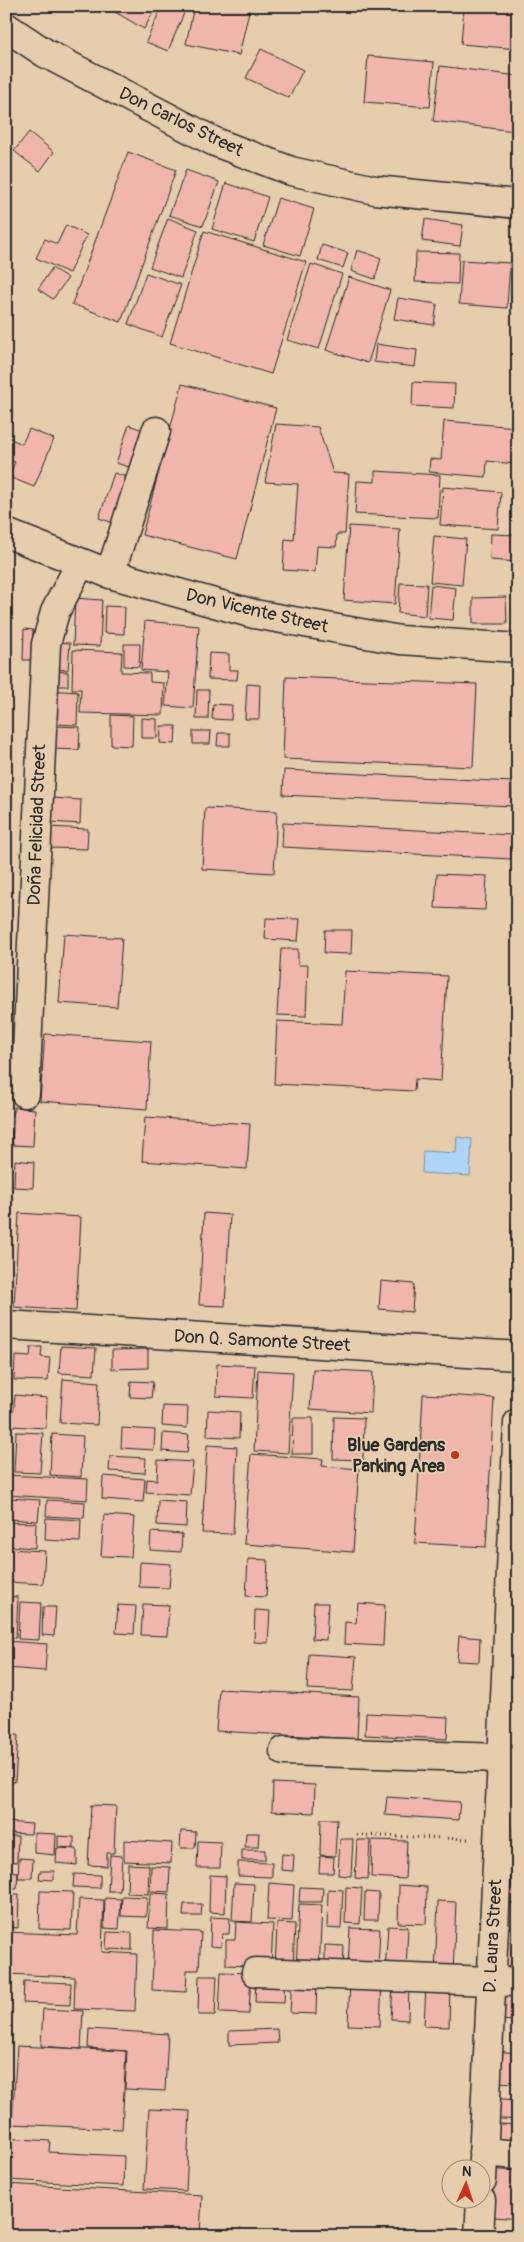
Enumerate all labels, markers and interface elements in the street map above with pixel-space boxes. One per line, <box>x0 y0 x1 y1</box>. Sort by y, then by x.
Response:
street label: Don Carlos Street <box>115 82 248 162</box>
street label: Don Vicente Street <box>184 583 331 639</box>
street label: Doña Felicidad Street <box>23 743 51 906</box>
street label: Don Q. Samonte Street <box>173 1325 352 1357</box>
place label: Blue Gardens Parking Area <box>347 1434 446 1478</box>
marker: Blue Gardens Parking Area <box>449 1449 461 1461</box>
street label: D. Laura Street <box>479 1878 508 1993</box>
north arrow <box>442 2160 492 2210</box>
text: N <box>461 2163 472 2180</box>

